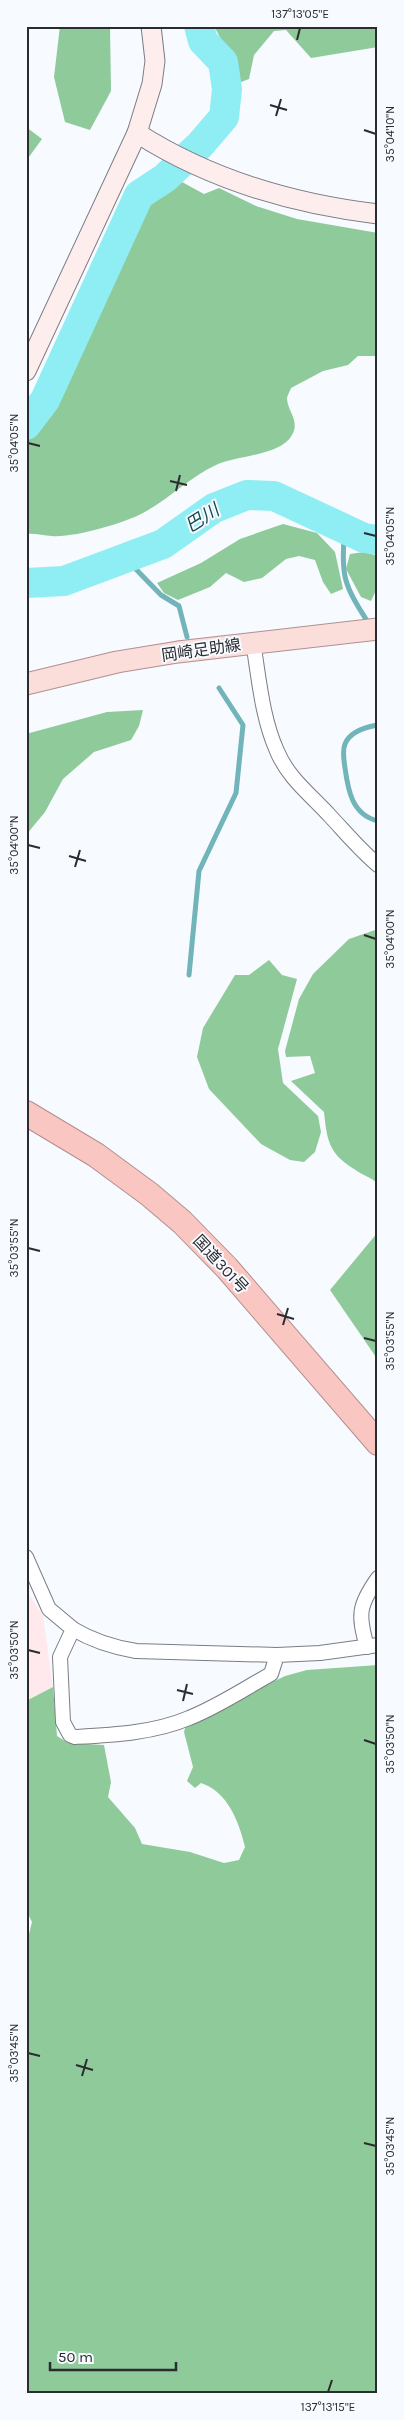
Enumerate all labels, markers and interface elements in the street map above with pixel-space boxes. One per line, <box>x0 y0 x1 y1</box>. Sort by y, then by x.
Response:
text: 137°13'05"E <box>271 7 329 21</box>
text: 35°04'10"N <box>383 106 397 162</box>
text: 35°04'05"N <box>7 413 21 473</box>
water label: 巴川 <box>181 498 225 537</box>
text: 35°04'05"N <box>383 506 397 566</box>
street label: 岡崎足助線 <box>160 635 242 665</box>
text: 35°04'00"N <box>7 815 21 875</box>
text: 35°04'00"N <box>383 909 397 969</box>
text: 35°03'55"N <box>7 1218 21 1278</box>
street label: 国道301号 <box>189 1231 253 1297</box>
text: 35°03'55"N <box>383 1311 397 1371</box>
text: 35°03'50"N <box>7 1620 21 1680</box>
text: 35°03'50"N <box>383 1714 397 1774</box>
text: 35°03'45"N <box>7 2023 21 2083</box>
text: 35°03'45"N <box>383 2116 397 2176</box>
scale bar <box>50 2340 176 2372</box>
text: 50 m <box>58 2348 93 2366</box>
text: 137°13'15"E <box>301 2400 355 2414</box>

